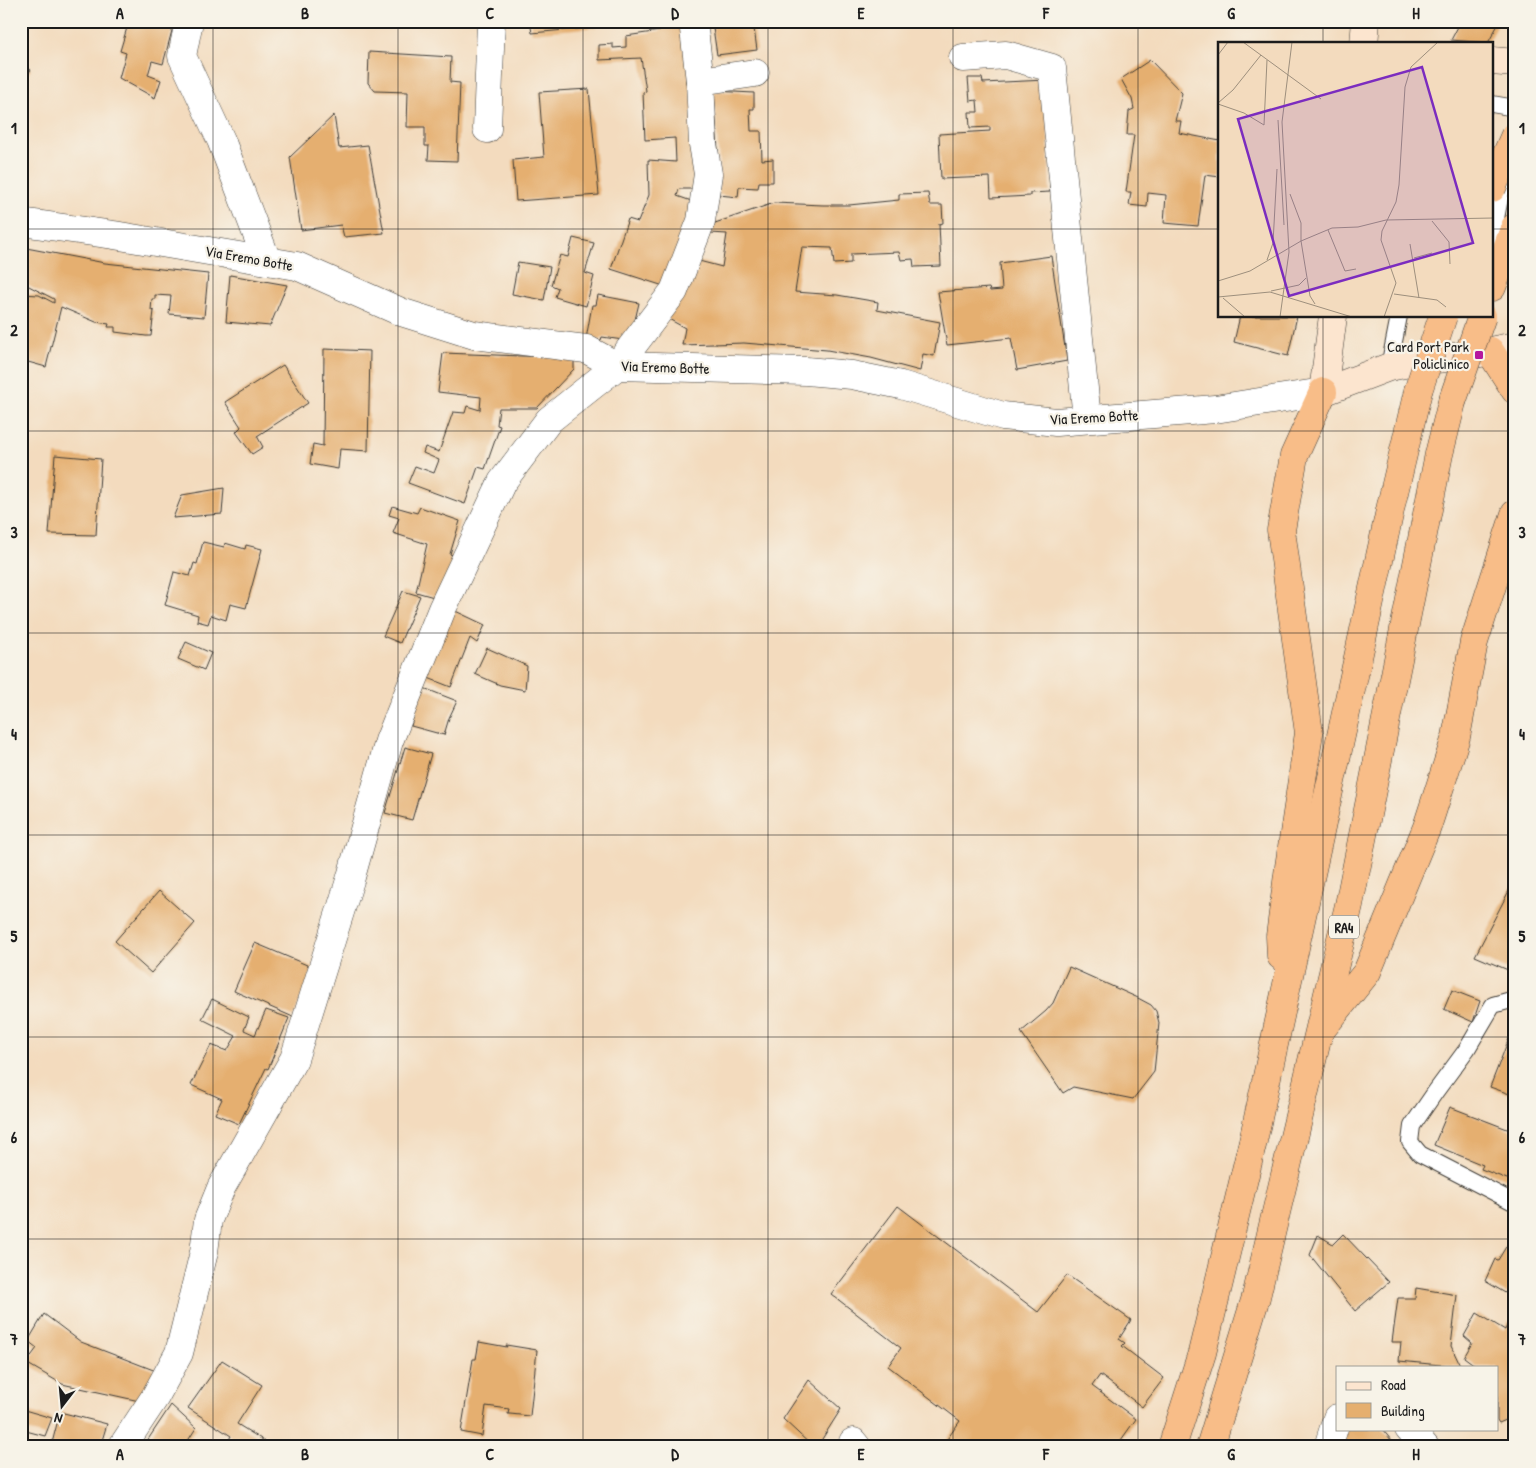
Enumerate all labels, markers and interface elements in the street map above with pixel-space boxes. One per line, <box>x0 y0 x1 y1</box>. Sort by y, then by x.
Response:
text: A <box>116 2 124 24</box>
text: B <box>301 2 309 24</box>
text: C <box>486 2 495 24</box>
text: D <box>671 2 679 24</box>
text: E <box>857 2 865 24</box>
text: F <box>1042 2 1050 24</box>
text: G <box>1227 2 1235 24</box>
text: H <box>1412 2 1420 24</box>
inset map <box>1218 42 1494 318</box>
text: 1 <box>11 117 17 139</box>
text: 1 <box>1519 117 1525 139</box>
street label: Via Eremo Botte <box>203 240 295 276</box>
text: 2 <box>10 319 18 341</box>
text: 2 <box>1518 319 1526 341</box>
place label: Card Port Park Policlinico <box>1387 336 1469 374</box>
marker: Card Port Park Policlinico <box>1473 349 1485 361</box>
street label: Via Eremo Botte <box>620 355 710 379</box>
street label: Via Eremo Botte <box>1049 404 1139 430</box>
text: 3 <box>10 521 18 543</box>
text: 3 <box>1518 521 1526 543</box>
text: 4 <box>11 723 17 745</box>
text: 4 <box>1519 723 1525 745</box>
road number: RA4 <box>1329 916 1359 939</box>
text: 5 <box>11 925 18 947</box>
text: 5 <box>1519 925 1526 947</box>
text: 6 <box>11 1126 18 1148</box>
text: 6 <box>1519 1126 1526 1148</box>
text: 7 <box>9 1328 18 1350</box>
text: 7 <box>1517 1328 1526 1350</box>
legend <box>1336 1366 1498 1430</box>
text: Road <box>1381 1374 1406 1395</box>
north arrow <box>38 1380 88 1430</box>
text: Building <box>1381 1400 1425 1421</box>
text: N <box>52 1409 64 1429</box>
text: A <box>116 1443 124 1465</box>
text: B <box>301 1443 309 1465</box>
text: C <box>486 1443 495 1465</box>
text: D <box>671 1443 679 1465</box>
text: E <box>857 1443 865 1465</box>
text: F <box>1042 1443 1050 1465</box>
text: G <box>1227 1443 1235 1465</box>
text: H <box>1412 1443 1420 1465</box>

